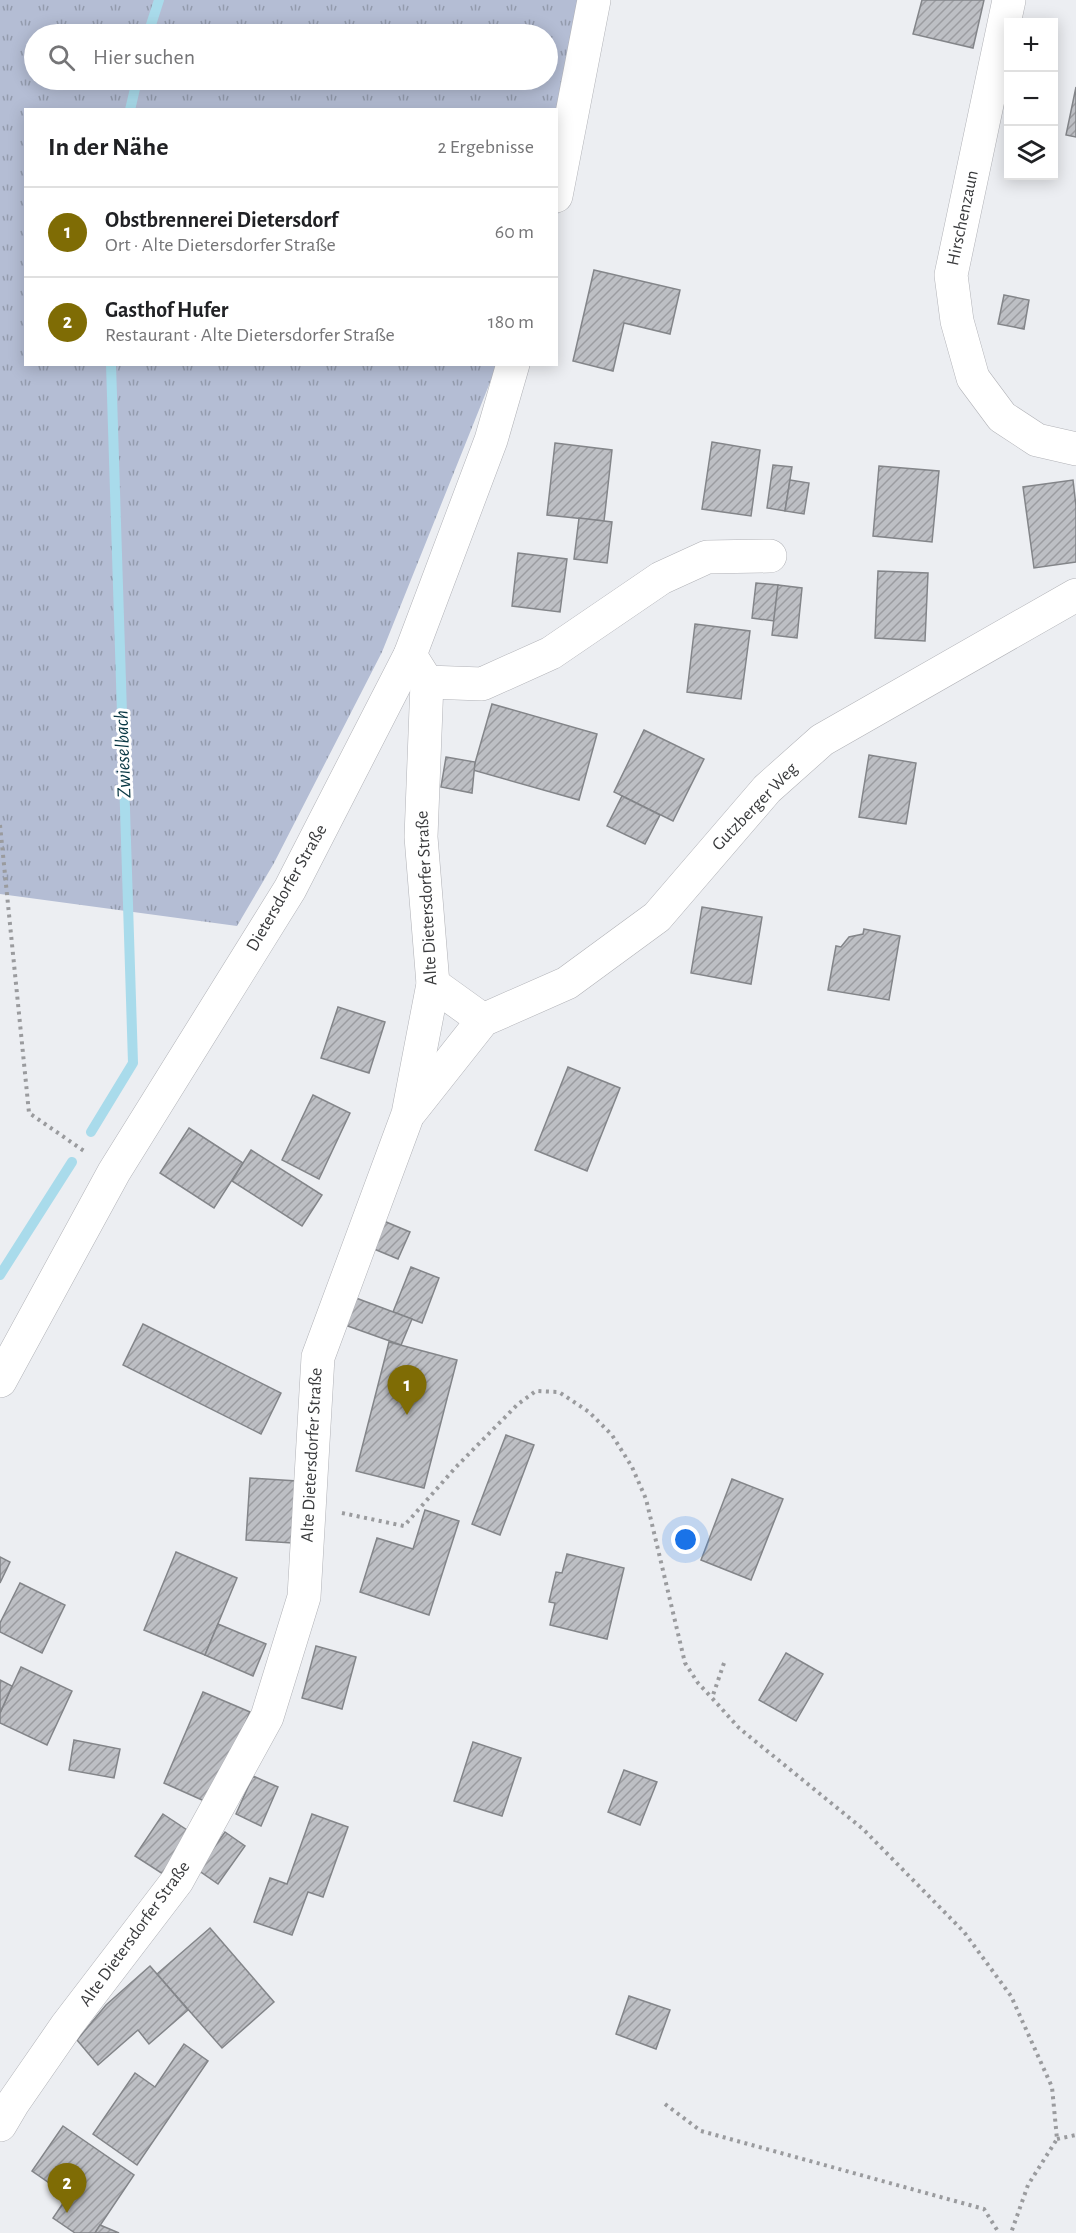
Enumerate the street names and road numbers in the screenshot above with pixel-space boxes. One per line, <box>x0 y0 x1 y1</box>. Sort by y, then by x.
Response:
street label: Hirschenzaun <box>944 169 982 267</box>
street label: Gutzberger Weg <box>709 760 801 854</box>
street label: Alte Dietersdorfer Straße <box>413 810 441 986</box>
street label: Dietersdorfer Straße <box>243 822 331 954</box>
street label: Alte Dietersdorfer Straße <box>298 1367 326 1543</box>
street label: Alte Dietersdorfer Straße <box>76 1858 194 2010</box>

